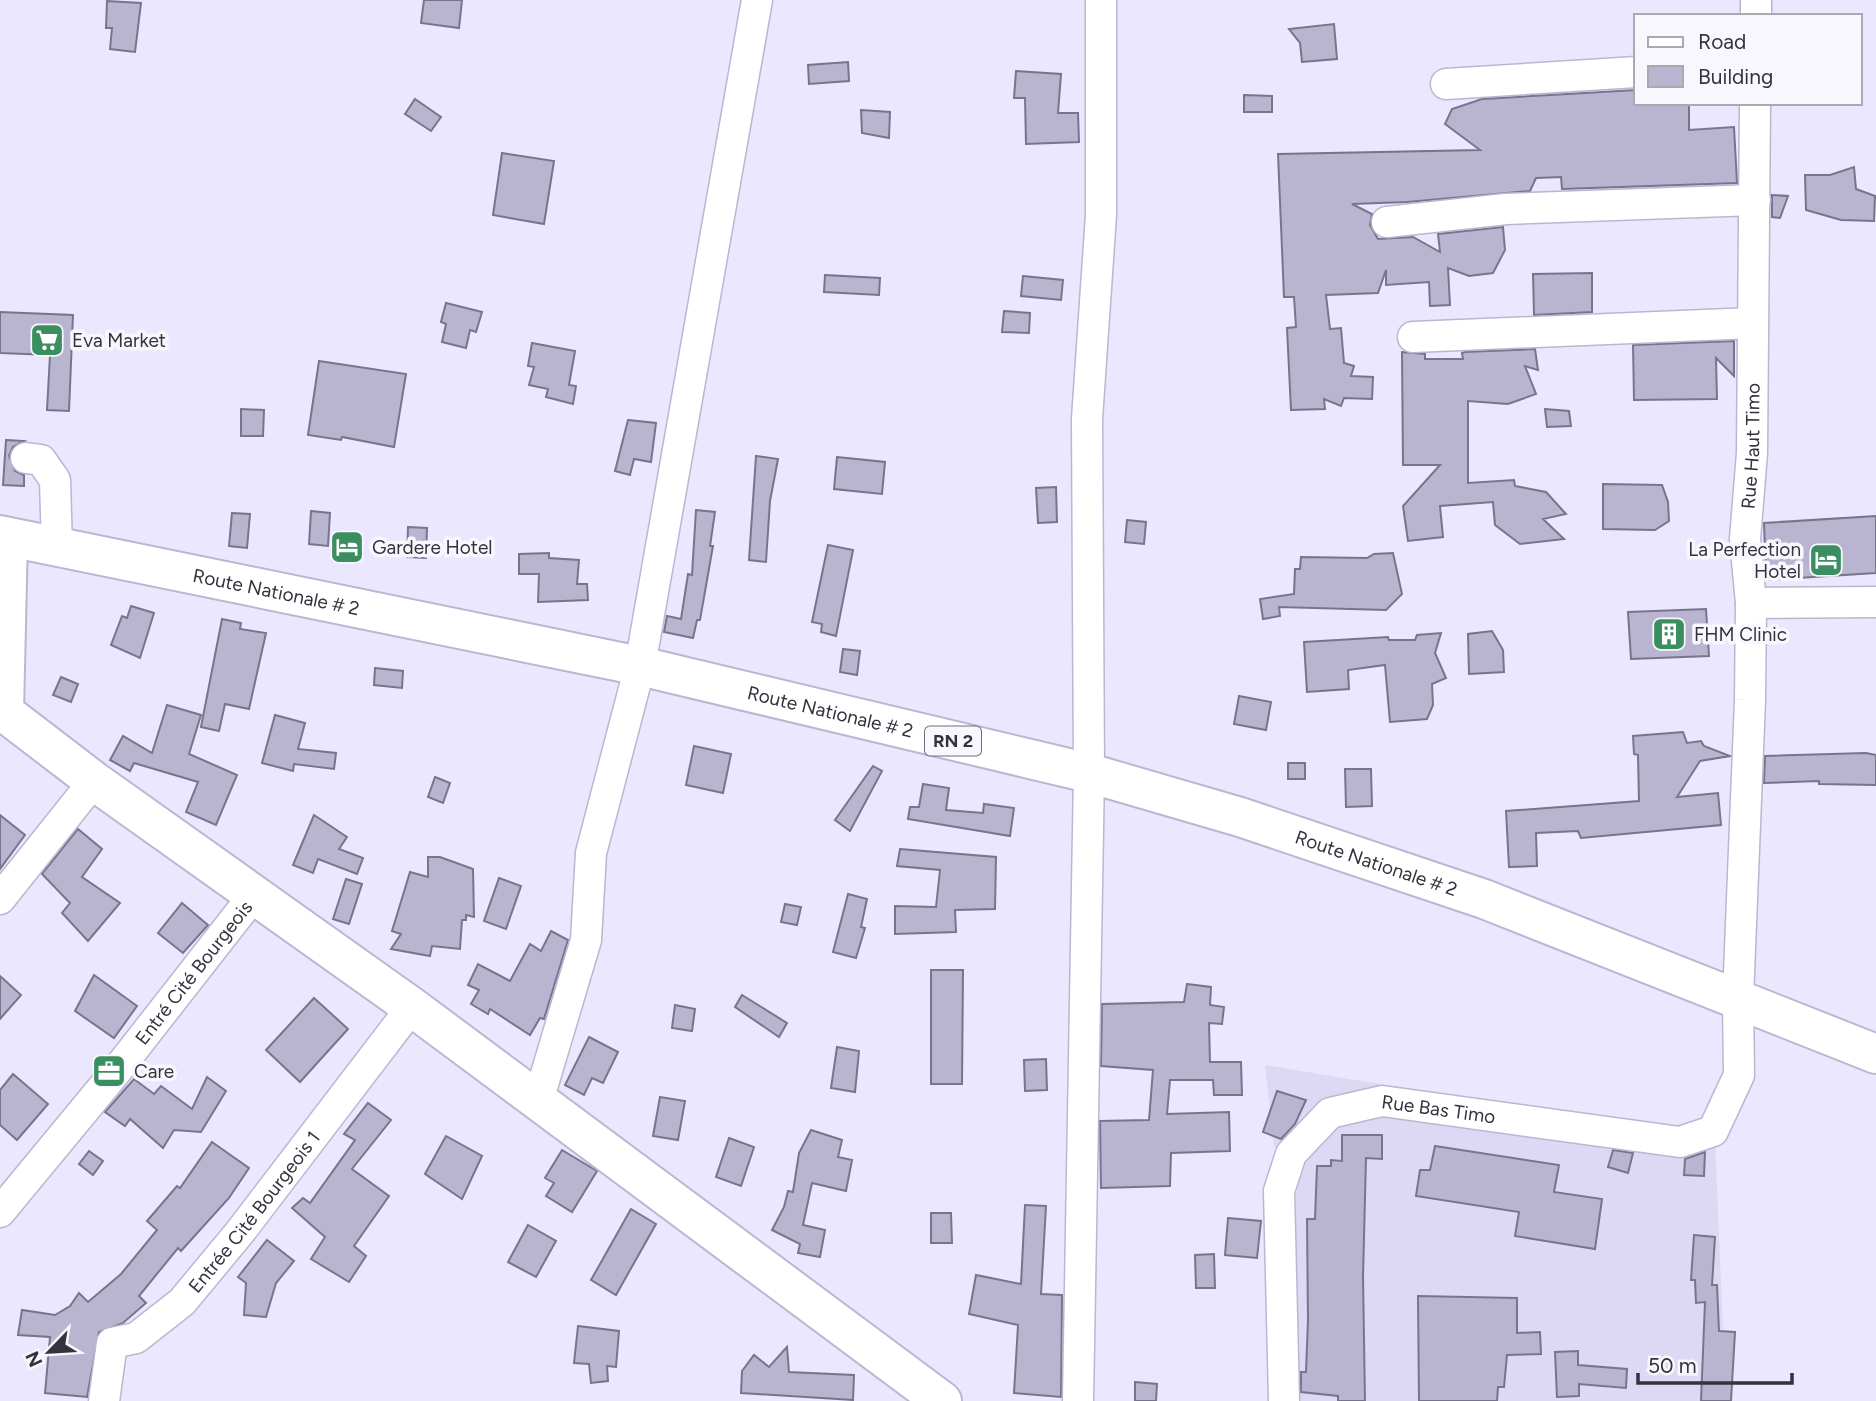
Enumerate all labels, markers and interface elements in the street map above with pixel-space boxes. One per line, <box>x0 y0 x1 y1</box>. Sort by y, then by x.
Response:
legend <box>1634 14 1862 105</box>
text: Road <box>1698 29 1746 54</box>
text: Building <box>1698 64 1773 89</box>
supermarket icon: Eva Market <box>28 321 66 359</box>
place label: Eva Market <box>72 329 166 352</box>
street label: Rue Haut Timo <box>1736 383 1764 510</box>
hotel icon: Gardere Hotel <box>328 528 366 566</box>
place label: Gardere Hotel <box>372 536 493 559</box>
place label: La Perfection Hotel <box>1688 538 1801 583</box>
hotel icon: La Perfection Hotel <box>1807 541 1845 579</box>
street label: Route Nationale # 2 <box>191 563 362 620</box>
building icon: FHM Clinic <box>1650 615 1688 653</box>
place label: FHM Clinic <box>1694 623 1787 646</box>
street label: Route Nationale # 2 <box>745 681 916 742</box>
road number: RN 2 <box>925 726 981 756</box>
street label: Route Nationale # 2 <box>1292 825 1460 901</box>
street label: Entré Cité Bourgeois <box>130 896 257 1049</box>
office icon: Care <box>90 1052 128 1090</box>
place label: Care <box>134 1060 174 1083</box>
street label: Rue Bas Timo <box>1380 1090 1497 1128</box>
street label: Entrée Cité Bourgeois 1 <box>183 1126 325 1297</box>
north arrow <box>14 1317 84 1387</box>
scale bar <box>1638 1342 1792 1386</box>
text: N <box>21 1347 48 1370</box>
text: 50 m <box>1648 1353 1697 1378</box>

